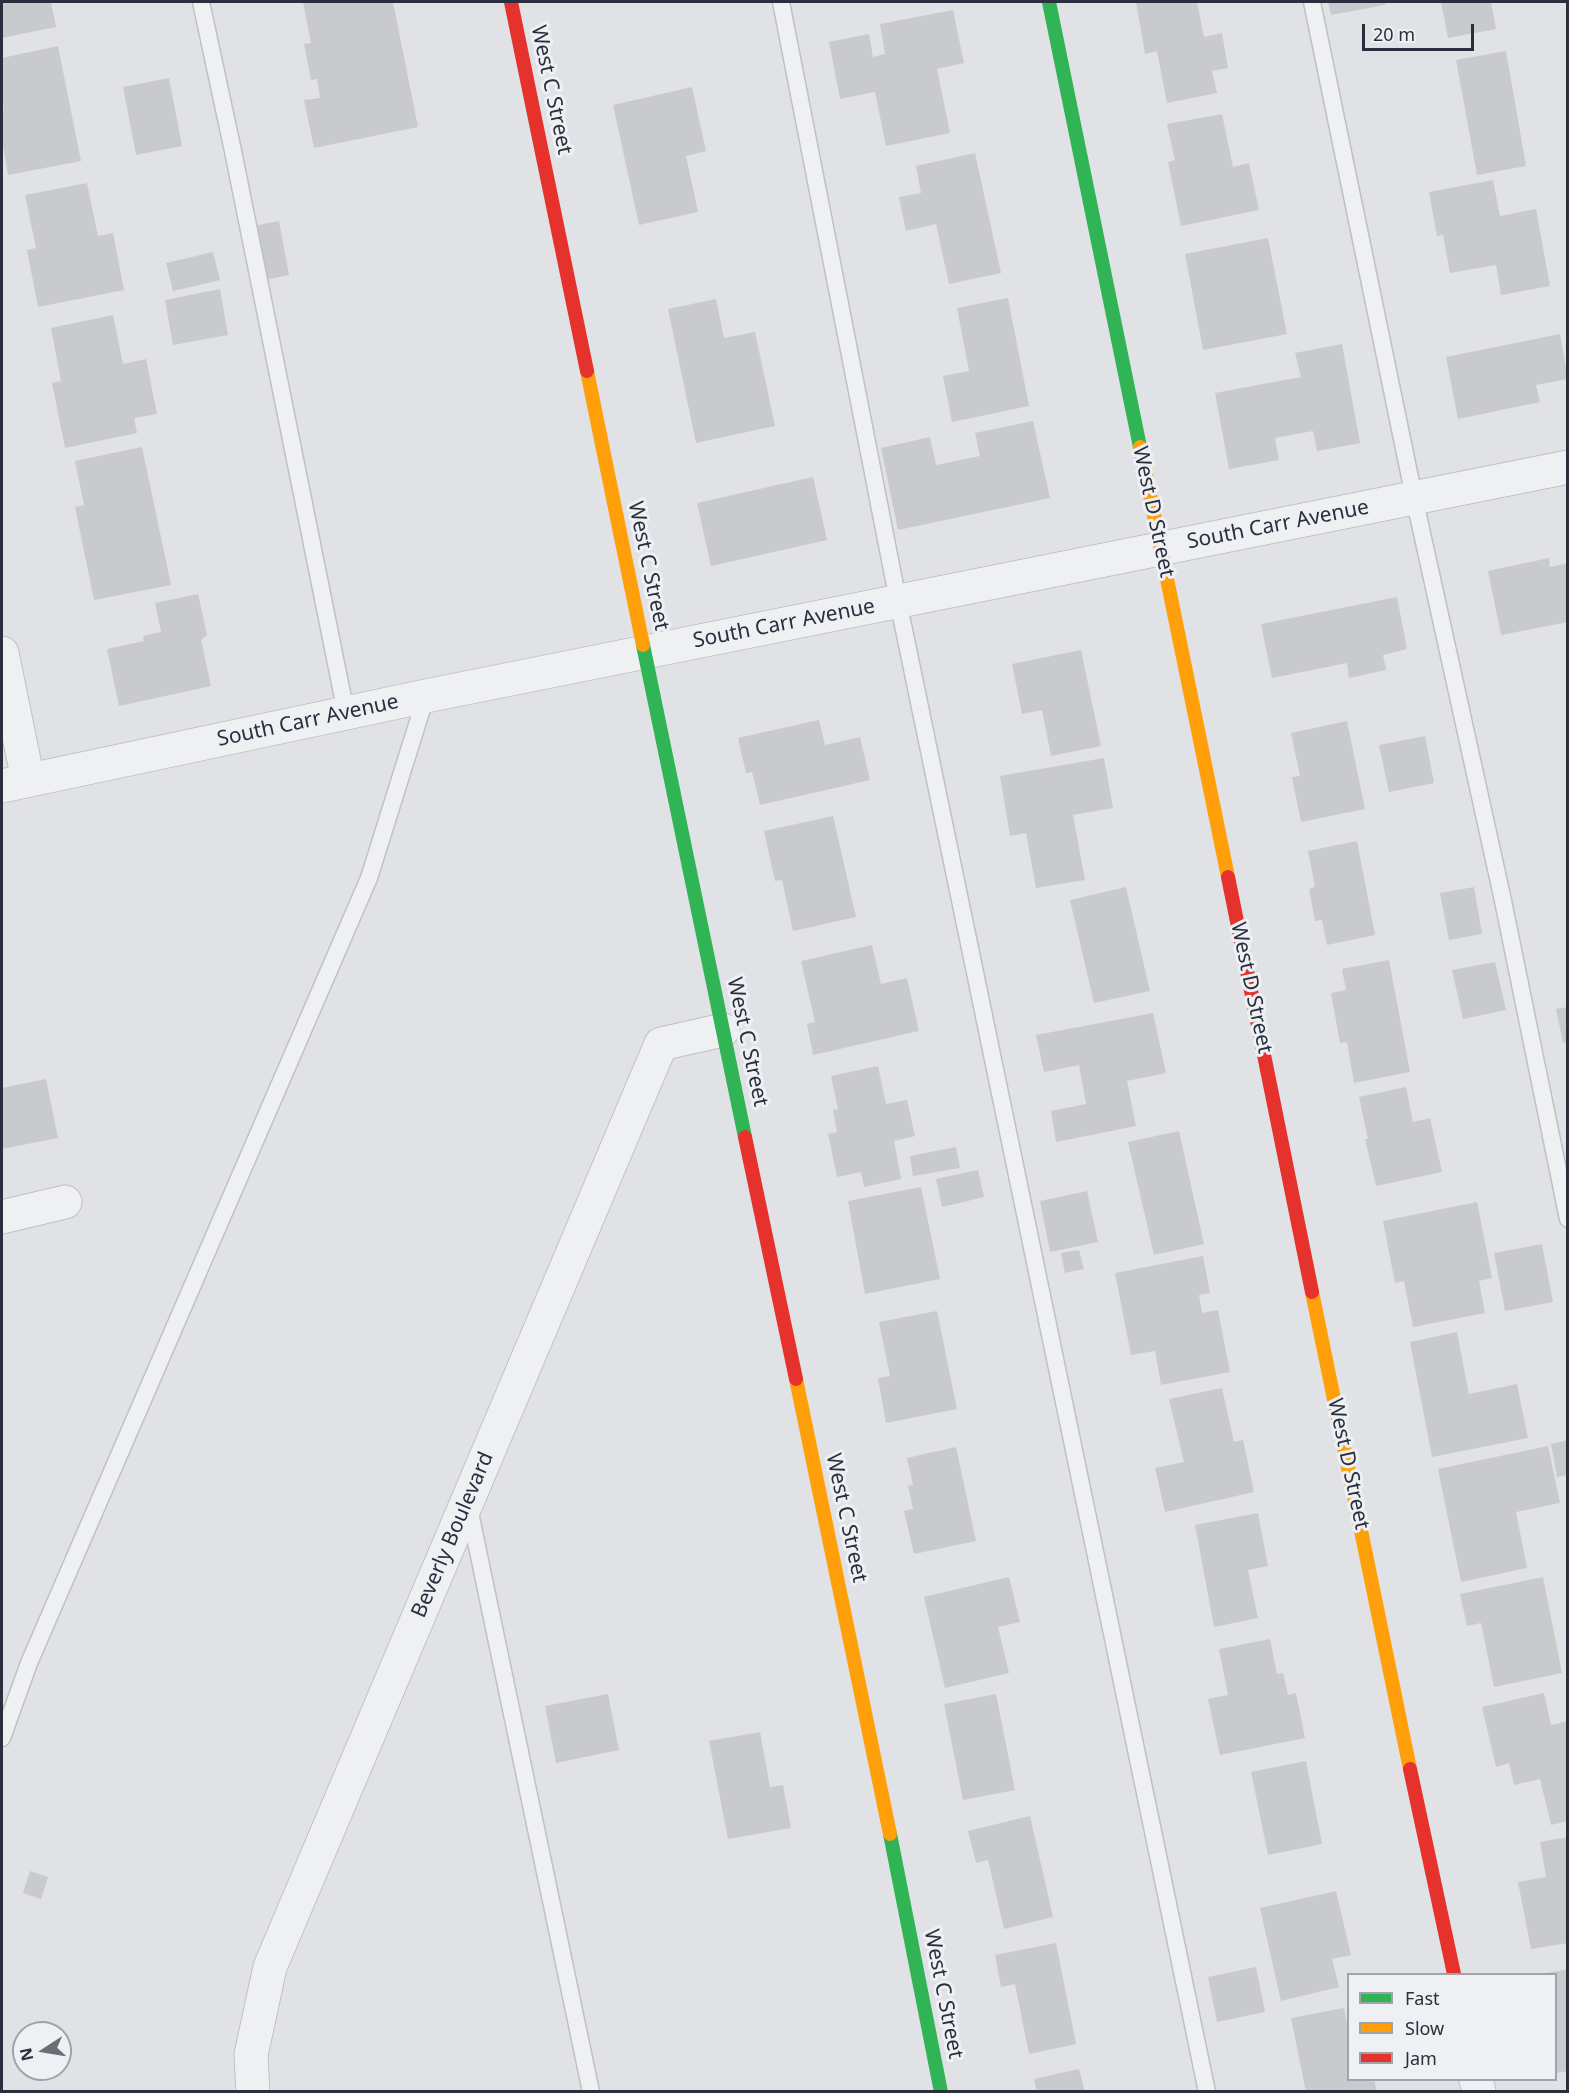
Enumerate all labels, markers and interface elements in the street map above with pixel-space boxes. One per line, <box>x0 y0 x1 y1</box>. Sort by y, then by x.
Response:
scale bar <box>1365 12 1478 50</box>
text: 20 m <box>1373 22 1415 46</box>
street label: West C Street <box>525 23 577 157</box>
street label: West D Street <box>1127 444 1179 580</box>
street label: South Carr Avenue <box>1185 495 1371 555</box>
street label: West C Street <box>622 499 674 633</box>
street label: South Carr Avenue <box>691 594 877 654</box>
street label: South Carr Avenue <box>215 689 401 753</box>
street label: West D Street <box>1225 920 1277 1056</box>
street label: West C Street <box>721 975 773 1109</box>
street label: West D Street <box>1322 1396 1374 1532</box>
street label: Beverly Boulevard <box>407 1448 499 1622</box>
street label: West C Street <box>820 1451 872 1585</box>
street label: West C Street <box>918 1927 968 2061</box>
legend <box>1347 1973 1557 2081</box>
text: Fast <box>1405 1986 1440 2010</box>
text: Slow <box>1405 2016 1444 2040</box>
north arrow <box>12 2021 72 2081</box>
text: N <box>14 2046 38 2063</box>
text: Jam <box>1405 2046 1437 2070</box>

